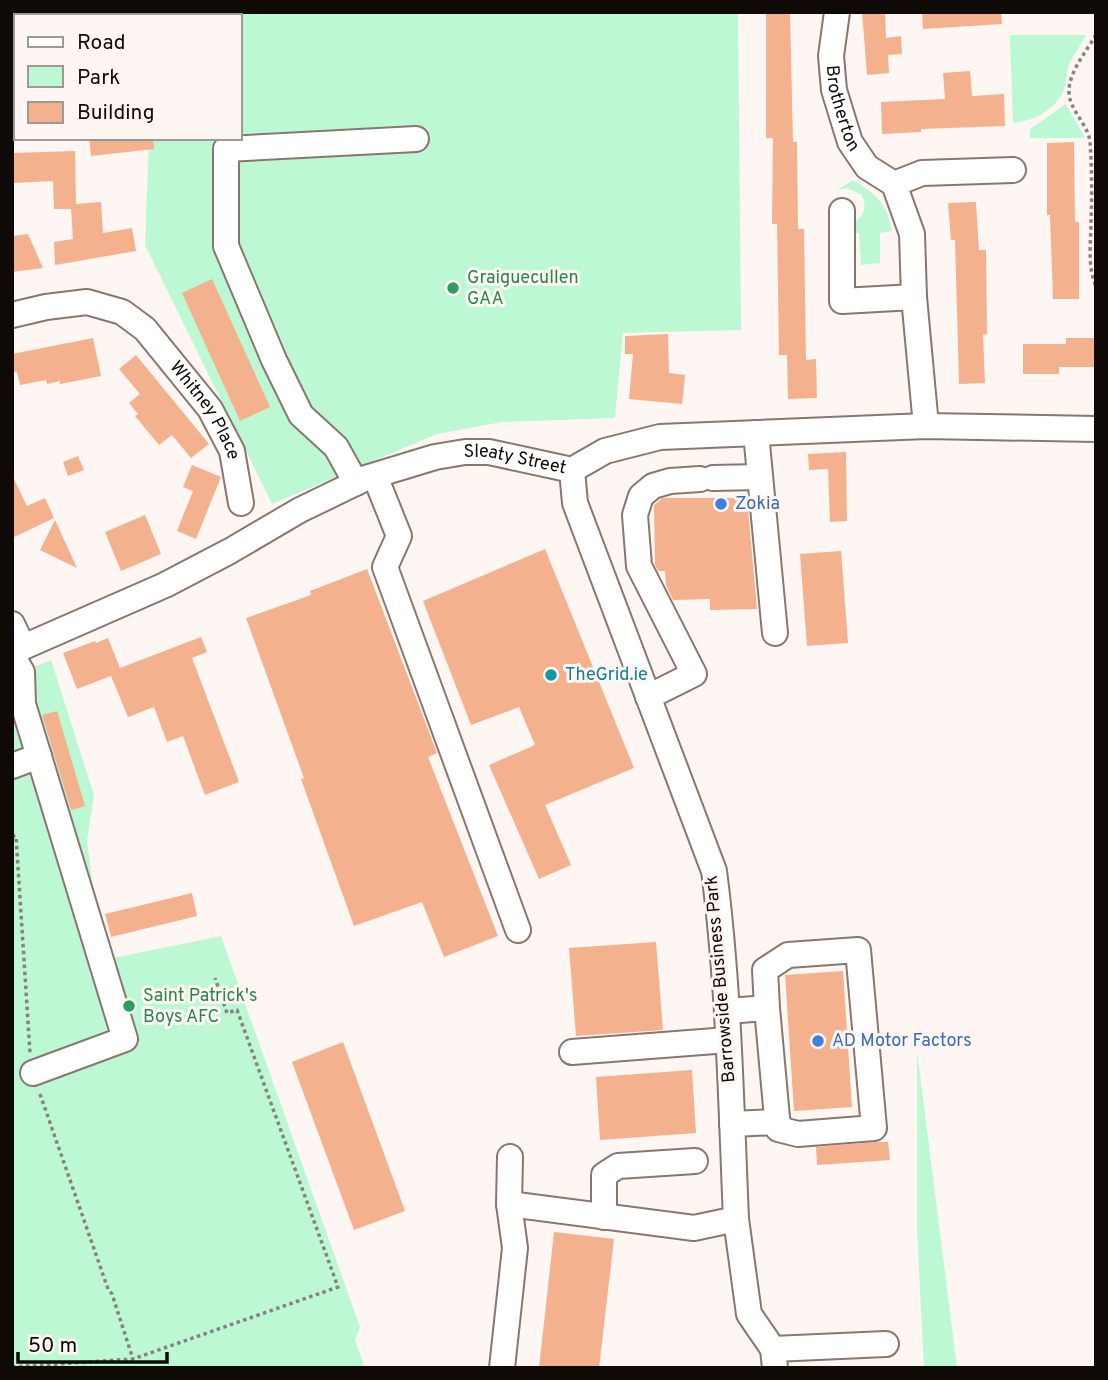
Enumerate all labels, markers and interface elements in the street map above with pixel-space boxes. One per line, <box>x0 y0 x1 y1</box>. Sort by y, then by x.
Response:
legend <box>14 14 242 140</box>
text: Road <box>77 30 126 57</box>
street label: Brotherton <box>820 64 865 156</box>
text: Park <box>77 65 120 92</box>
text: Building <box>77 100 155 127</box>
place label: Graiguecullen GAA <box>467 267 579 311</box>
marker: Graiguecullen GAA <box>445 280 461 296</box>
street label: Whitney Place <box>164 356 245 461</box>
street label: Sleaty Street <box>464 441 568 480</box>
place label: Zokia <box>735 493 780 516</box>
marker: Zokia <box>713 496 729 512</box>
place label: TheGrid.ie <box>565 664 648 687</box>
marker: TheGrid.ie <box>543 667 559 683</box>
street label: Barrowside Business Park <box>700 874 742 1084</box>
place label: Saint Patrick's Boys AFC <box>143 985 257 1029</box>
marker: Saint Patrick's Boys AFC <box>121 998 137 1014</box>
place label: AD Motor Factors <box>832 1030 972 1053</box>
marker: AD Motor Factors <box>810 1033 826 1049</box>
scale bar <box>18 1320 166 1364</box>
text: 50 m <box>28 1333 77 1360</box>

